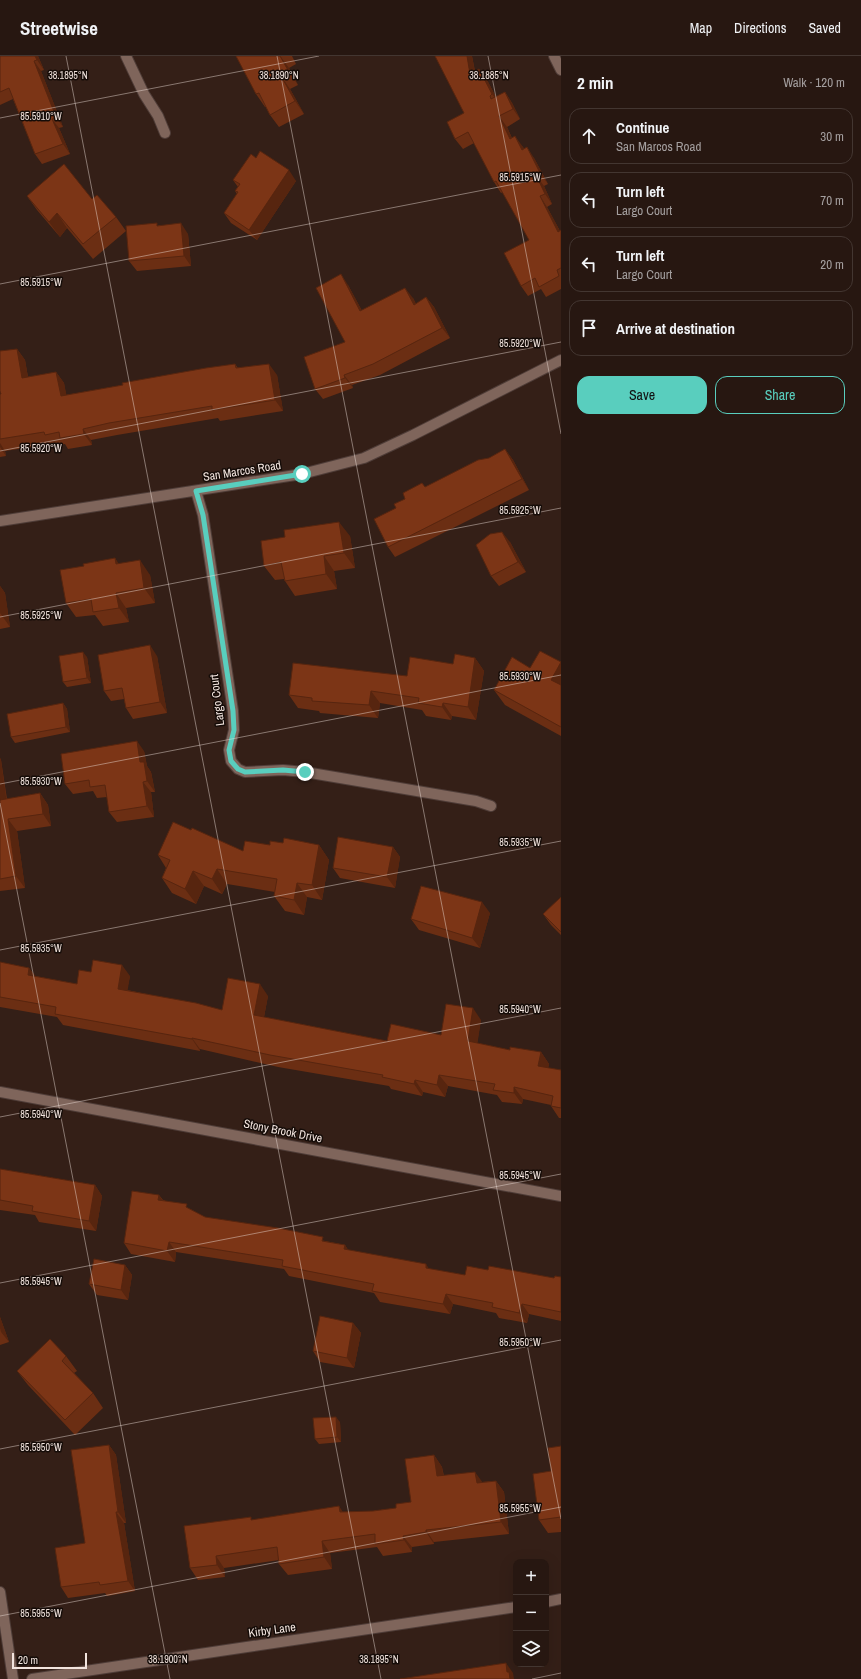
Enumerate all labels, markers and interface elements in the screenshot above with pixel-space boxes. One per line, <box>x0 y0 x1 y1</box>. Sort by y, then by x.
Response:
text: Streetwise <box>20 15 98 41</box>
text: Map <box>690 19 712 37</box>
text: Directions <box>734 19 786 37</box>
text: Saved <box>808 19 841 37</box>
text: 38.1895°N <box>48 69 88 82</box>
text: 38.1890°N <box>259 69 299 82</box>
text: 38.1885°N <box>469 69 509 82</box>
text: 2 min <box>577 71 613 94</box>
text: Walk · 120 m <box>783 74 845 91</box>
text: 85.5910°W <box>20 110 62 123</box>
text: Continue <box>616 117 669 138</box>
icon: ahead <box>578 125 600 147</box>
text: 30 m <box>820 128 844 145</box>
text: San Marcos Road <box>616 138 701 155</box>
text: 85.5915°W <box>499 171 541 184</box>
text: Turn left <box>616 181 664 202</box>
icon: left <box>578 189 600 211</box>
text: 70 m <box>820 192 844 209</box>
text: Largo Court <box>616 202 672 219</box>
text: Turn left <box>616 245 664 266</box>
icon: left <box>578 253 600 275</box>
text: 20 m <box>820 256 844 273</box>
text: Largo Court <box>616 266 672 283</box>
text: 85.5915°W <box>20 276 62 289</box>
icon: arrive <box>578 317 600 339</box>
text: Arrive at destination <box>616 318 735 339</box>
text: 85.5920°W <box>499 337 541 350</box>
button: Save <box>577 376 707 414</box>
button: Share <box>715 376 845 414</box>
text: 85.5920°W <box>20 442 62 455</box>
street label: San Marcos Road <box>202 457 282 485</box>
route start <box>293 465 311 483</box>
text: 85.5925°W <box>499 504 541 517</box>
text: 85.5925°W <box>20 609 62 622</box>
text: 85.5930°W <box>499 670 541 683</box>
street label: Largo Court <box>206 673 228 727</box>
route end <box>296 763 314 781</box>
text: 85.5930°W <box>20 775 62 788</box>
text: 85.5935°W <box>499 836 541 849</box>
text: 85.5935°W <box>20 942 62 955</box>
text: 85.5940°W <box>499 1003 541 1016</box>
text: 85.5940°W <box>20 1108 62 1121</box>
street label: Stony Brook Drive <box>242 1116 324 1146</box>
text: 85.5945°W <box>499 1169 541 1182</box>
text: 85.5945°W <box>20 1275 62 1288</box>
text: 85.5950°W <box>499 1336 541 1349</box>
text: 85.5950°W <box>20 1441 62 1454</box>
text: 85.5955°W <box>499 1502 541 1515</box>
map controls <box>513 1559 549 1667</box>
button: + <box>513 1559 549 1595</box>
button: − <box>513 1595 549 1631</box>
text: 85.5955°W <box>20 1607 62 1620</box>
street label: Kirby Lane <box>247 1619 297 1641</box>
button: layers <box>513 1631 549 1667</box>
scale bar <box>12 1651 87 1670</box>
text: 20 m <box>18 1653 38 1667</box>
text: 38.1900°N <box>148 1653 188 1666</box>
text: 38.1895°N <box>359 1653 399 1666</box>

